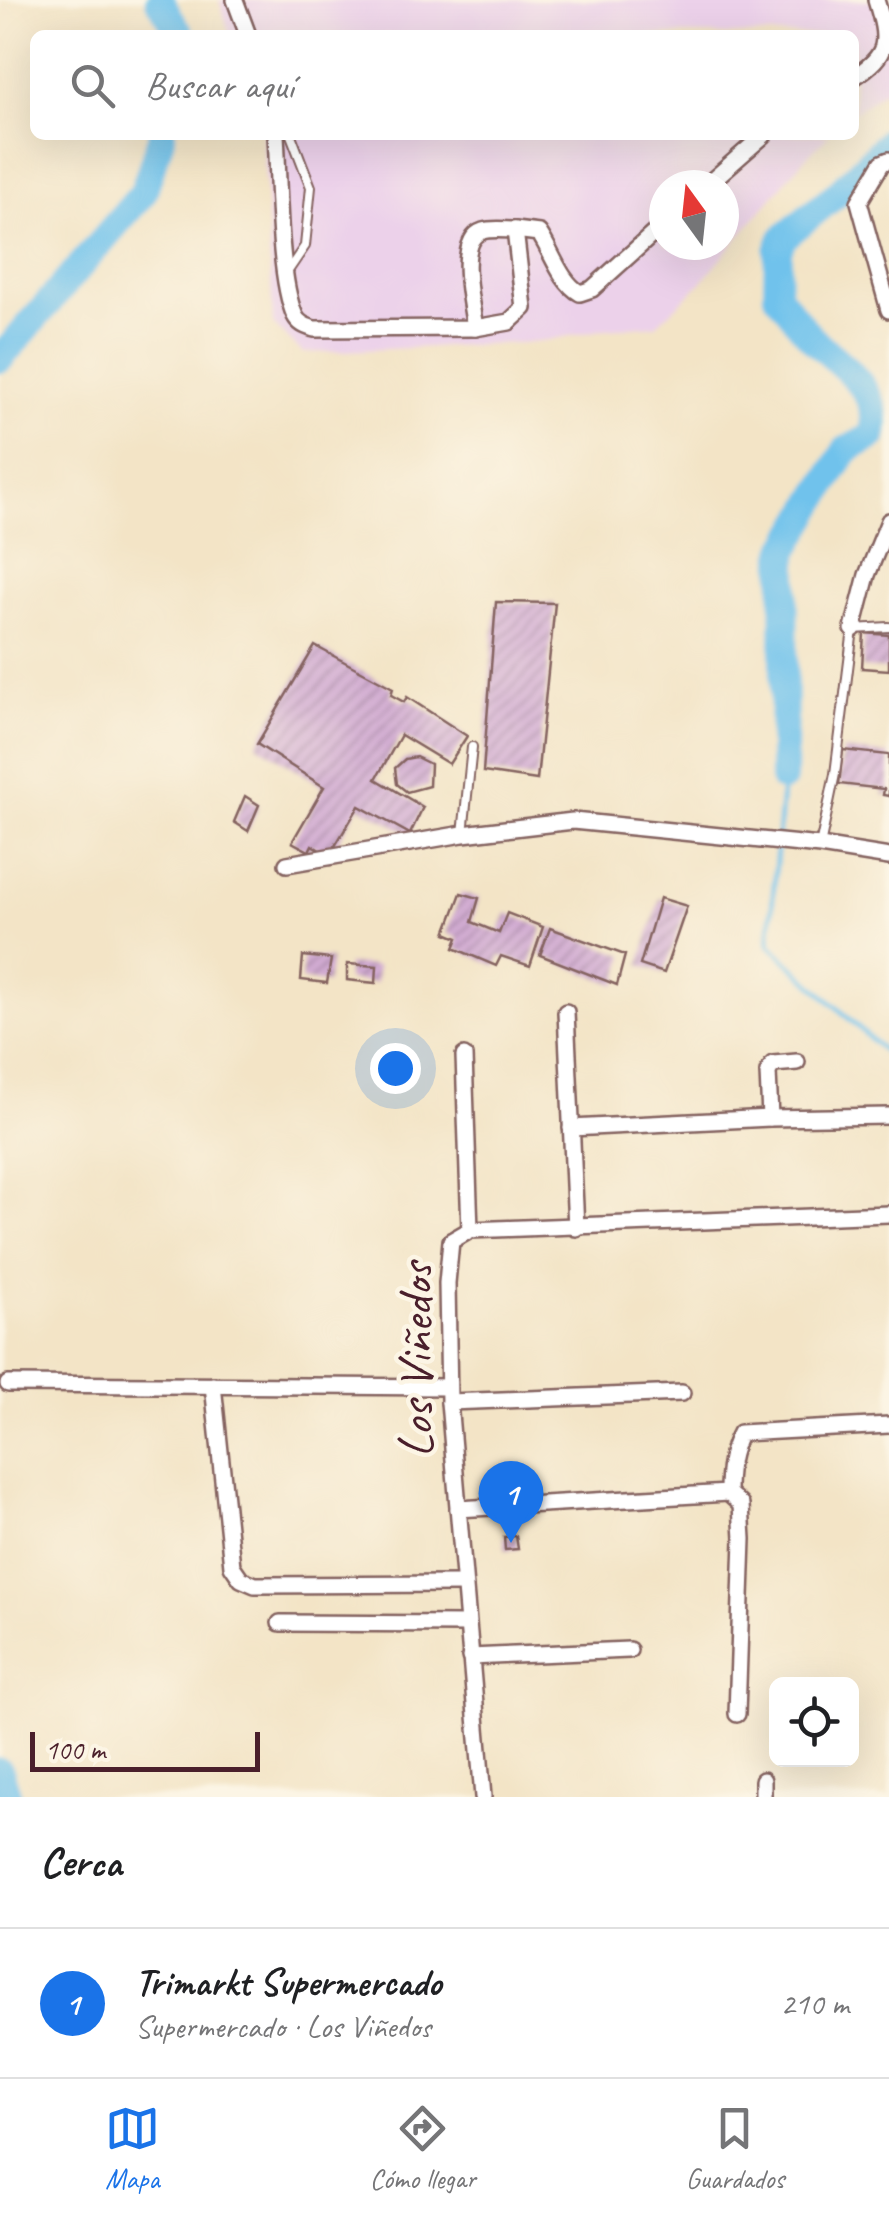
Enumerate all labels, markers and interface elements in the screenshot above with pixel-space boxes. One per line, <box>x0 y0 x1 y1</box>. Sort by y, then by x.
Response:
search box <box>30 30 859 140</box>
icon: search <box>65 58 120 113</box>
text: Buscar aquí <box>145 62 294 109</box>
north arrow <box>649 170 739 260</box>
your location <box>370 1043 421 1094</box>
street label: Los Viñedos <box>384 1259 447 1458</box>
pin: 1 <box>478 1460 544 1543</box>
map controls <box>769 1677 859 1767</box>
button: locate <box>769 1677 859 1767</box>
scale bar <box>30 1727 260 1772</box>
text: 100 m <box>45 1732 105 1767</box>
text: Cerca <box>40 1836 122 1889</box>
text: Trimarkt Supermercado <box>135 1959 441 2006</box>
text: 1 <box>65 1983 80 2024</box>
text: 210 m <box>780 1983 849 2024</box>
text: Supermercado · Los Viñedos <box>135 2006 431 2047</box>
tab: Mapa <box>105 2101 160 2196</box>
tab: Cómo llegar <box>370 2101 476 2196</box>
tab: Guardados <box>686 2101 784 2196</box>

